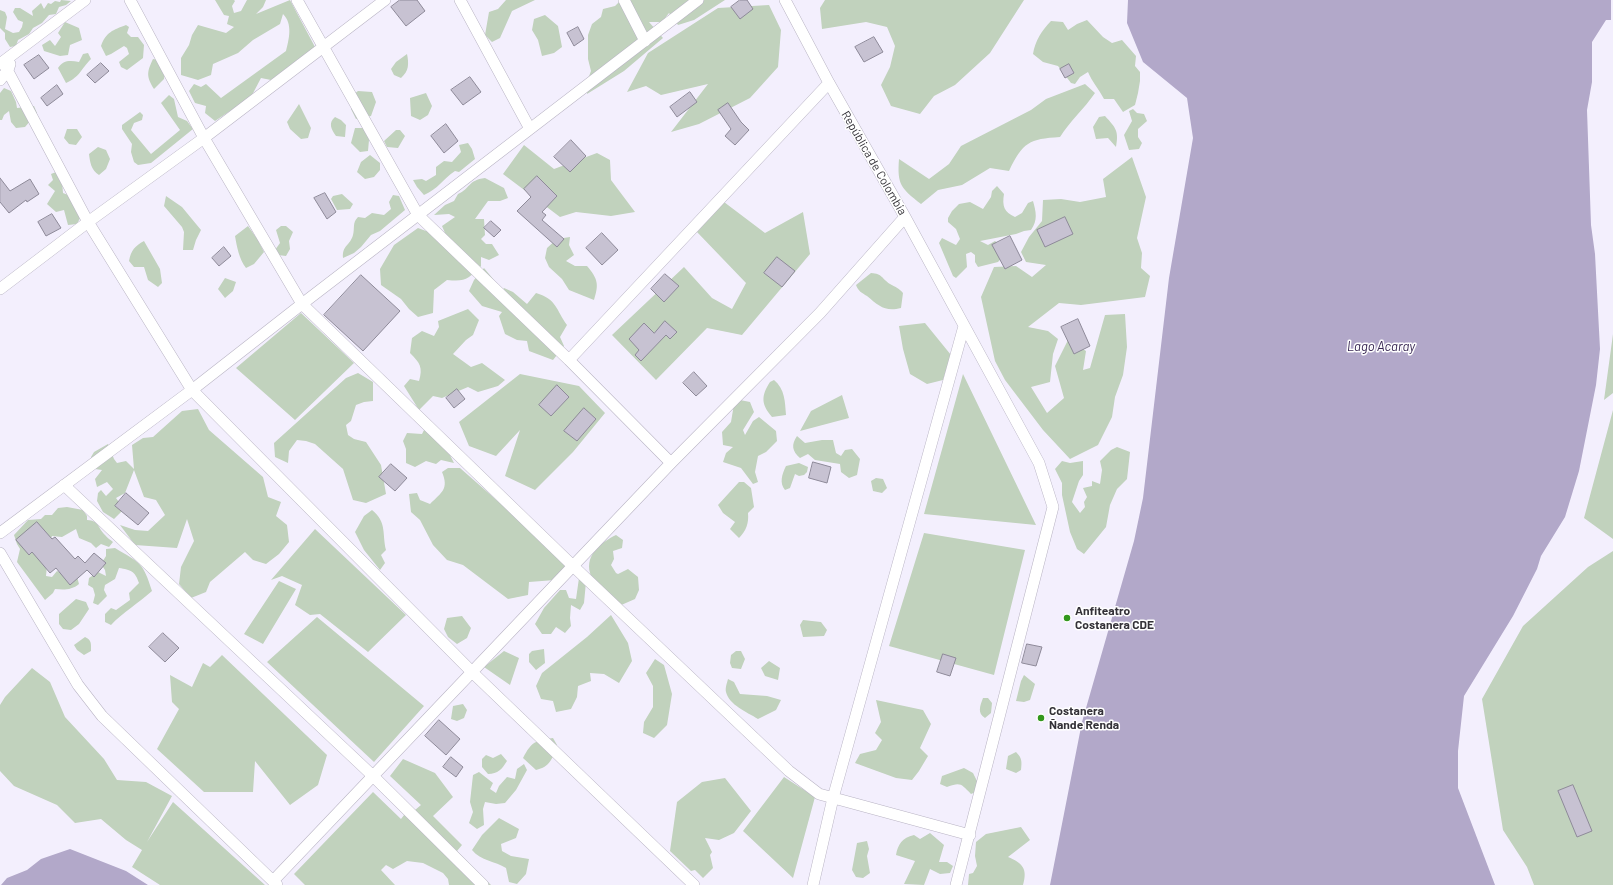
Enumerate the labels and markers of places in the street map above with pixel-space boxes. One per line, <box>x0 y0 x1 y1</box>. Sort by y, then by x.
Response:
place label: Anfiteatro Costanera CDE <box>1075 604 1154 632</box>
marker: Anfiteatro Costanera CDE <box>1062 613 1072 623</box>
place label: Costanera Ñande Renda <box>1049 704 1119 732</box>
marker: Costanera Ñande Renda <box>1036 713 1046 723</box>

